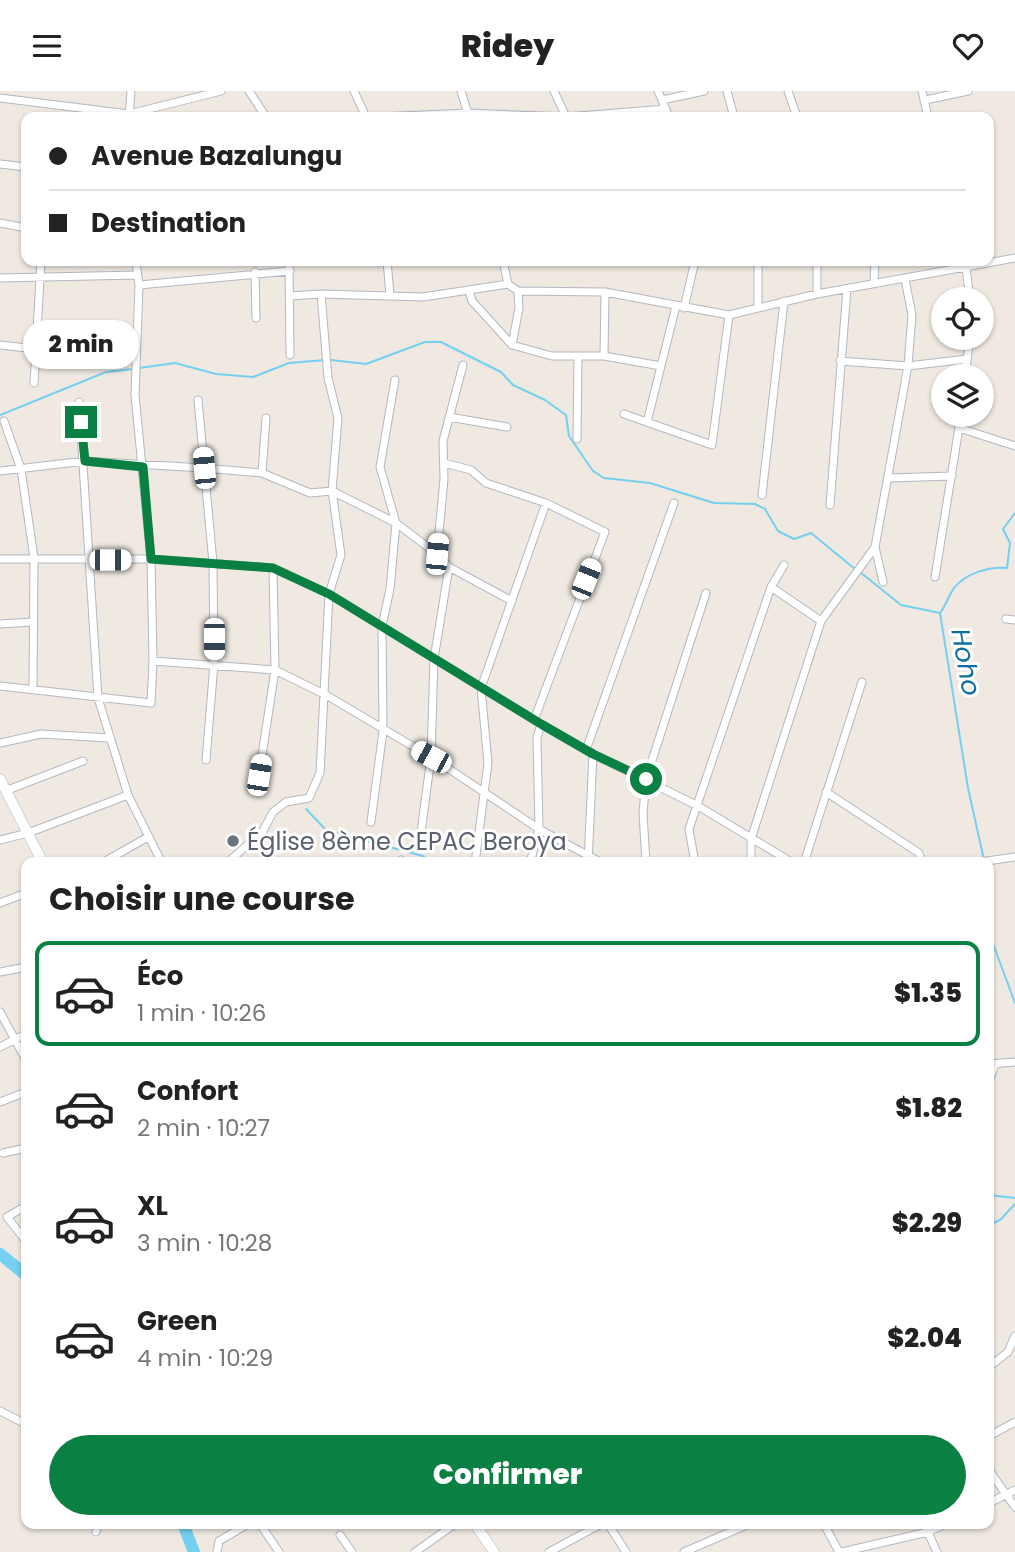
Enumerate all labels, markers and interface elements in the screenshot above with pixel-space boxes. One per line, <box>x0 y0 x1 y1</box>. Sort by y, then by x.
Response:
text: Ridey <box>461 23 554 68</box>
icon: menu <box>28 27 66 65</box>
icon: heart <box>949 27 987 65</box>
text: Avenue Bazalungu <box>91 138 342 174</box>
text: Destination <box>91 205 246 241</box>
map controls <box>931 287 994 427</box>
button: locate <box>931 287 994 350</box>
callout: 2 min <box>23 321 139 369</box>
text: 2 min <box>49 328 113 360</box>
button: layers <box>931 364 994 427</box>
route end <box>65 406 97 438</box>
car <box>192 446 217 490</box>
car <box>425 532 450 576</box>
car <box>90 550 132 571</box>
car <box>569 556 604 602</box>
car <box>204 618 225 660</box>
water label: Hoho <box>942 625 990 699</box>
car <box>408 738 455 776</box>
car <box>246 753 273 797</box>
route start <box>630 763 662 795</box>
place label: Église 8ème CEPAC Beroya <box>247 825 567 858</box>
marker: Église 8ème CEPAC Beroya <box>225 833 241 849</box>
text: Choisir une course <box>49 876 355 921</box>
text: Éco <box>137 958 183 994</box>
icon: car <box>53 962 116 1025</box>
text: $1.35 <box>894 975 962 1011</box>
text: 1 min · 10:26 <box>137 997 266 1029</box>
text: Confort <box>137 1073 239 1109</box>
icon: car <box>53 1077 116 1140</box>
text: $1.82 <box>895 1090 962 1126</box>
text: 2 min · 10:27 <box>137 1112 270 1144</box>
text: XL <box>137 1188 168 1224</box>
icon: car <box>53 1192 116 1255</box>
text: $2.29 <box>892 1205 962 1241</box>
text: 3 min · 10:28 <box>137 1227 272 1259</box>
text: Green <box>137 1303 218 1339</box>
icon: car <box>53 1307 116 1370</box>
text: $2.04 <box>887 1320 962 1356</box>
text: 4 min · 10:29 <box>137 1342 273 1374</box>
button: Confirmer <box>49 1435 966 1515</box>

